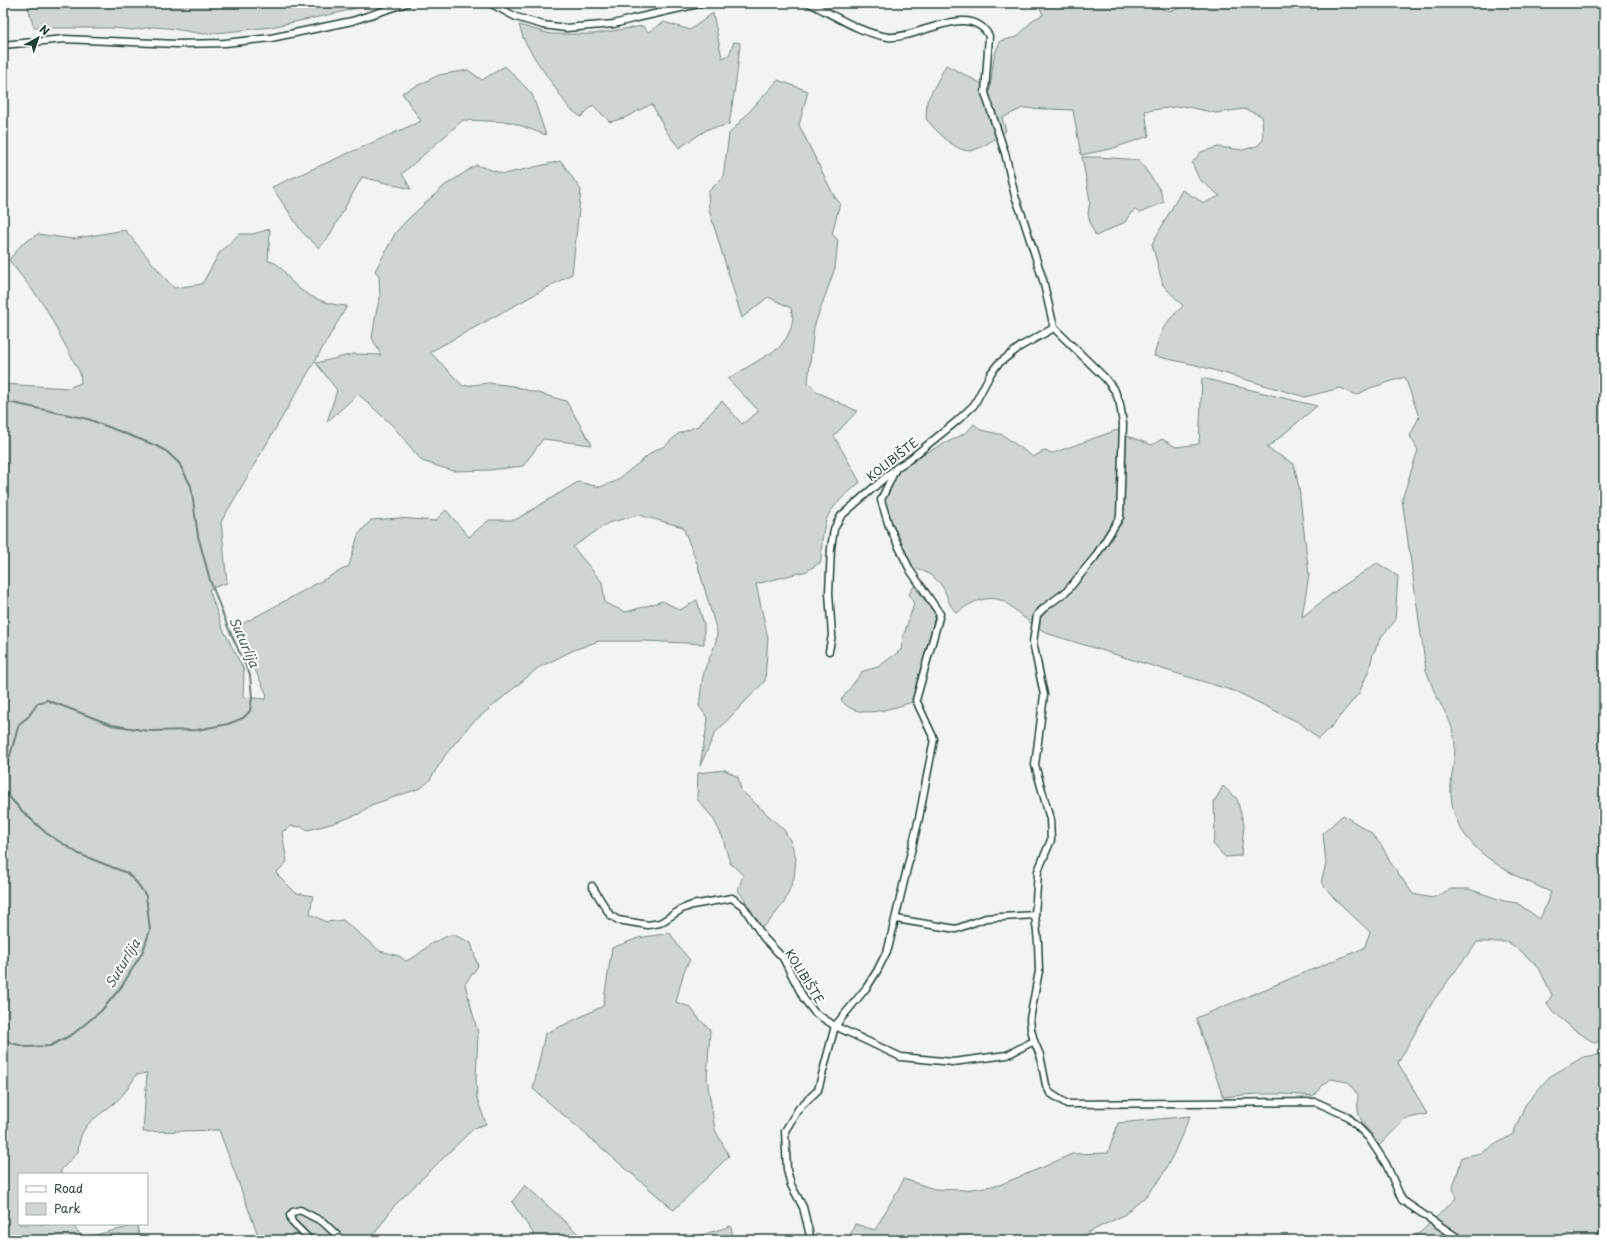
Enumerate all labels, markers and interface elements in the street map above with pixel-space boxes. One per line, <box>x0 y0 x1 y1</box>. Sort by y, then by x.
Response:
north arrow <box>18 18 58 58</box>
text: N <box>36 21 54 39</box>
street label: KOLIBIŠTE <box>862 433 922 485</box>
water label: Suturlija <box>225 614 265 671</box>
water label: Suturlija <box>100 934 144 991</box>
street label: KOLIBIŠTE <box>781 945 829 1007</box>
legend <box>18 1173 148 1225</box>
text: Road <box>54 1179 83 1197</box>
text: Park <box>54 1199 81 1217</box>

